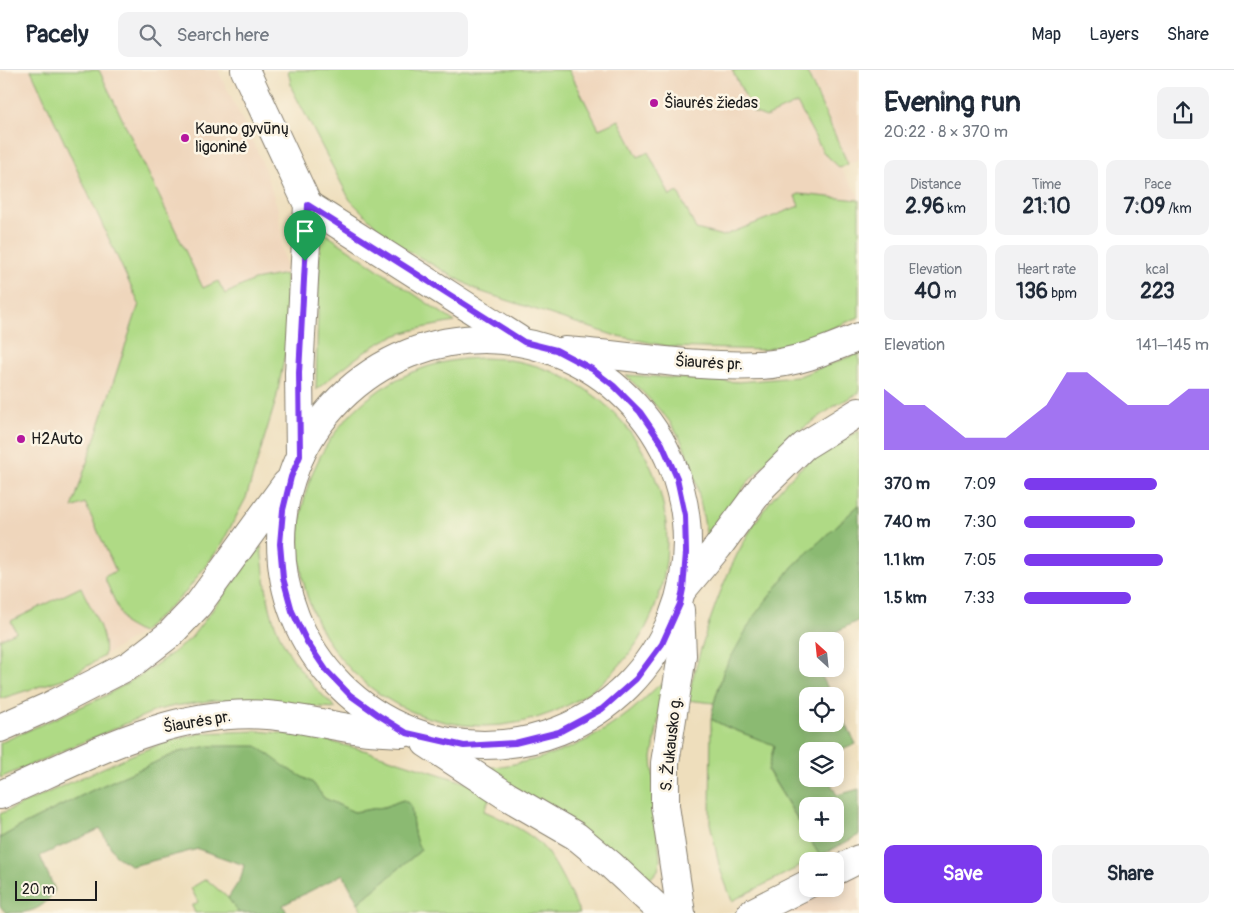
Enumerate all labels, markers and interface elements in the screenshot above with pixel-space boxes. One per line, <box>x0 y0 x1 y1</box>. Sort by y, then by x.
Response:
search box <box>118 12 468 57</box>
text: Pacely <box>25 20 88 49</box>
icon: search <box>136 21 164 49</box>
text: Search here <box>176 23 269 47</box>
text: Map <box>1032 23 1061 46</box>
text: Layers <box>1089 23 1139 46</box>
text: Share <box>1167 23 1209 46</box>
text: Evening run <box>884 85 1021 120</box>
button: share <box>1157 87 1209 139</box>
place label: Šiaurės žiedas <box>664 92 758 113</box>
marker: Šiaurės žiedas <box>648 97 660 109</box>
place label: Kauno gyvūnų ligoninė <box>195 119 289 157</box>
text: 20:22 · 8 × 370 m <box>884 122 1008 142</box>
marker: Kauno gyvūnų ligoninė <box>179 132 191 144</box>
text: Distance <box>910 176 961 193</box>
text: Time <box>1032 176 1061 193</box>
text: Pace <box>1144 176 1171 193</box>
text: 2.96 <box>905 193 945 220</box>
text: 21:10 <box>1022 193 1071 220</box>
text: 7:09 <box>1123 193 1165 220</box>
text: km <box>945 200 966 217</box>
text: /km <box>1165 200 1192 217</box>
pin <box>284 210 326 261</box>
icon: arrive <box>291 217 319 245</box>
text: Elevation <box>909 261 962 278</box>
text: Heart rate <box>1017 261 1076 278</box>
text: kcal <box>1146 261 1169 278</box>
text: 40 <box>914 278 941 305</box>
text: 136 <box>1016 278 1048 305</box>
text: 223 <box>1140 278 1175 305</box>
text: m <box>941 285 957 302</box>
text: bpm <box>1048 285 1077 302</box>
text: Elevation <box>884 335 945 355</box>
text: 141–145 m <box>1136 335 1209 355</box>
street label: Šiaurės pr. <box>674 350 744 375</box>
place label: H2Auto <box>31 429 83 449</box>
marker: H2Auto <box>15 433 27 445</box>
text: 370 m <box>884 474 930 494</box>
text: 7:09 <box>964 474 996 494</box>
text: 740 m <box>884 512 930 532</box>
text: 7:30 <box>964 512 997 532</box>
text: 1.1 km <box>884 550 924 570</box>
text: 7:05 <box>964 550 996 570</box>
text: 1.5 km <box>884 588 927 608</box>
text: 7:33 <box>964 588 995 608</box>
north arrow <box>799 632 844 678</box>
map controls <box>799 632 844 897</box>
button: locate <box>799 687 844 732</box>
street label: S. Žukausko g. <box>656 696 686 792</box>
street label: Šiaurės pr. <box>162 705 232 738</box>
button: layers <box>799 742 844 787</box>
button: + <box>799 797 844 842</box>
button: Save <box>884 845 1042 903</box>
button: Share <box>1052 845 1209 903</box>
button: − <box>799 852 844 897</box>
scale bar <box>15 878 98 901</box>
text: 20 m <box>22 881 55 898</box>

